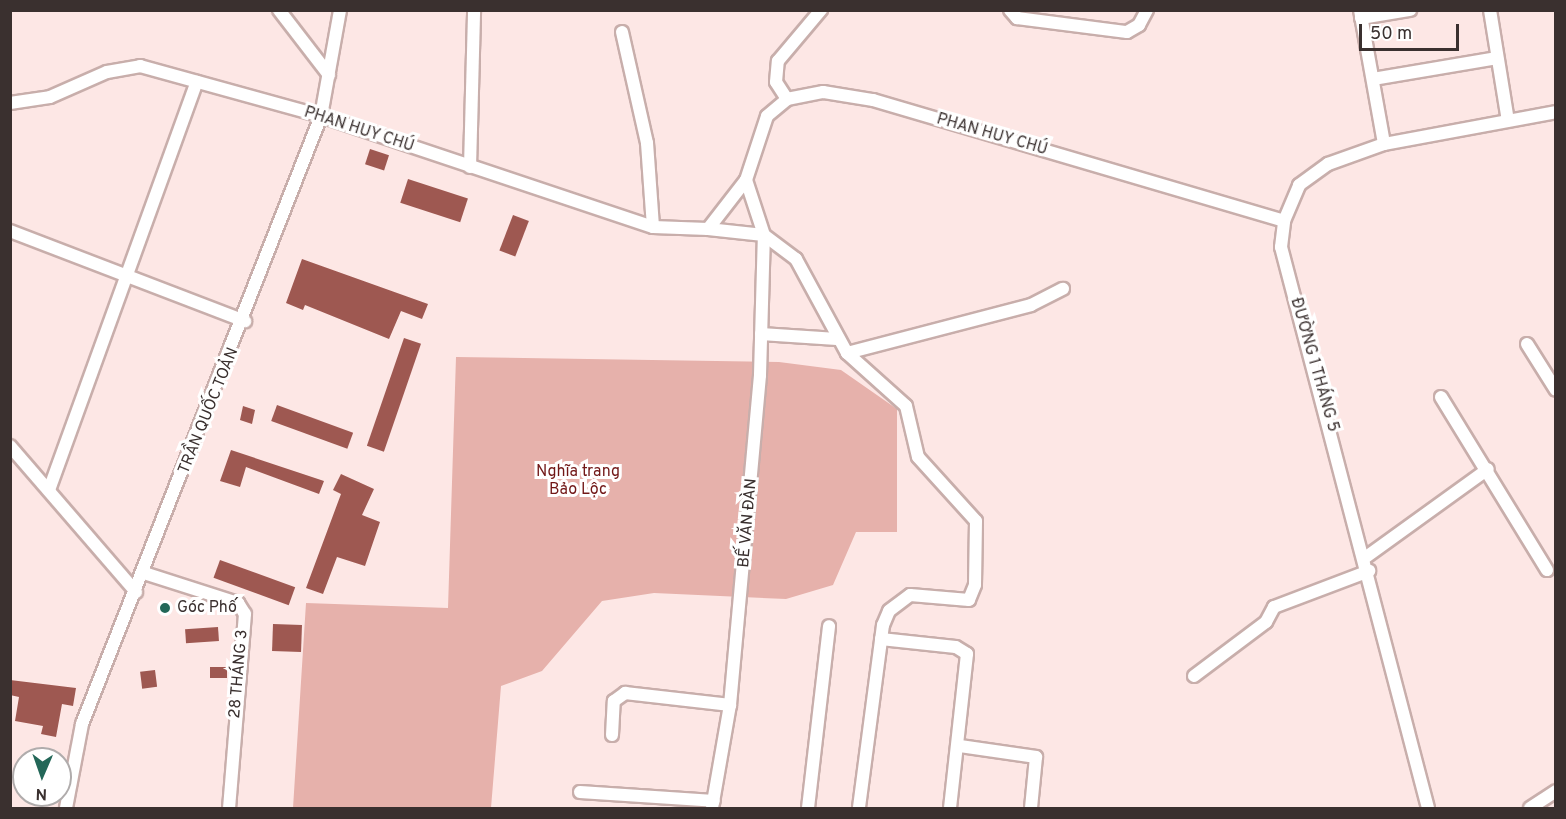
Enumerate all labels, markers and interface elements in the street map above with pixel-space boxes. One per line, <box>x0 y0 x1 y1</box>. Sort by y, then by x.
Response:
scale bar <box>1362 12 1462 50</box>
text: 50 m <box>1370 23 1412 46</box>
street label: PHAN HUY CHÚ <box>301 103 417 157</box>
street label: PHAN HUY CHÚ <box>934 110 1050 160</box>
street label: ĐƯỜNG 1 THÁNG 5 <box>1286 295 1342 435</box>
street label: TRẦN QUỐC TOẢN <box>175 345 243 477</box>
park label: Nghĩa trang Bảo Lộc <box>536 462 620 500</box>
street label: BẾ VĂN ĐÀN <box>734 477 762 569</box>
place label: Góc Phố <box>177 598 237 618</box>
marker: Góc Phố <box>158 601 172 615</box>
street label: 28 THÁNG 3 <box>226 628 252 720</box>
north arrow <box>12 747 72 807</box>
text: N <box>35 783 48 803</box>

